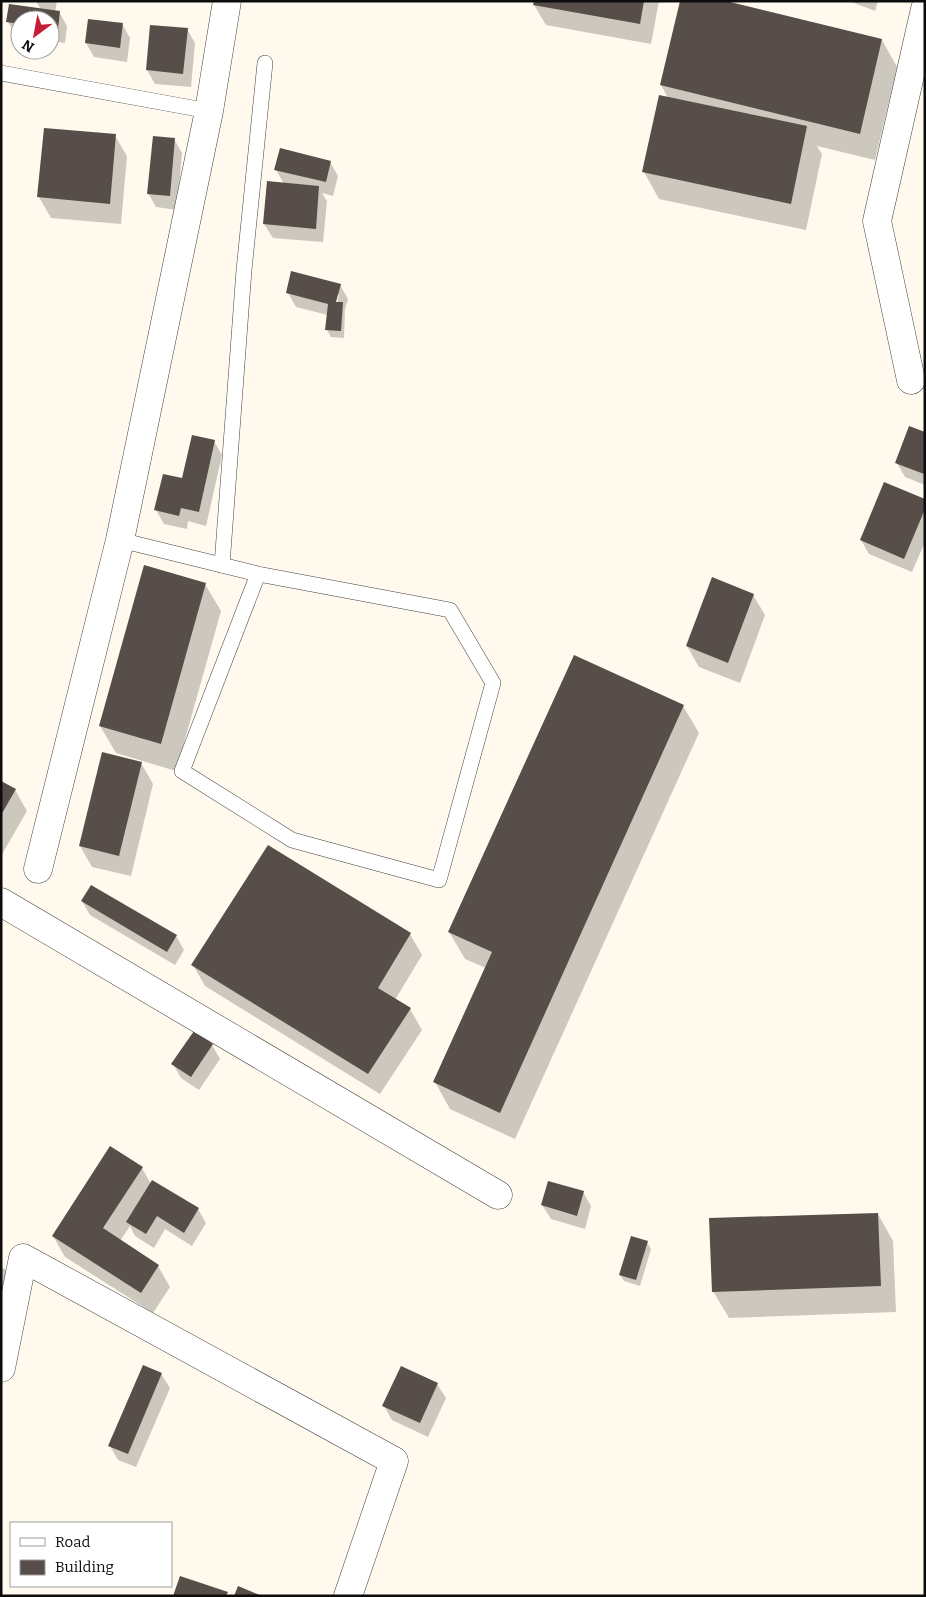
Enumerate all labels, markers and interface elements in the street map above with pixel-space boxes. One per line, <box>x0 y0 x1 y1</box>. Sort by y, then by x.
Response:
north arrow <box>10 10 60 60</box>
text: N <box>19 35 37 56</box>
legend <box>10 1522 172 1587</box>
text: Road <box>55 1533 90 1551</box>
text: Building <box>55 1558 114 1576</box>

